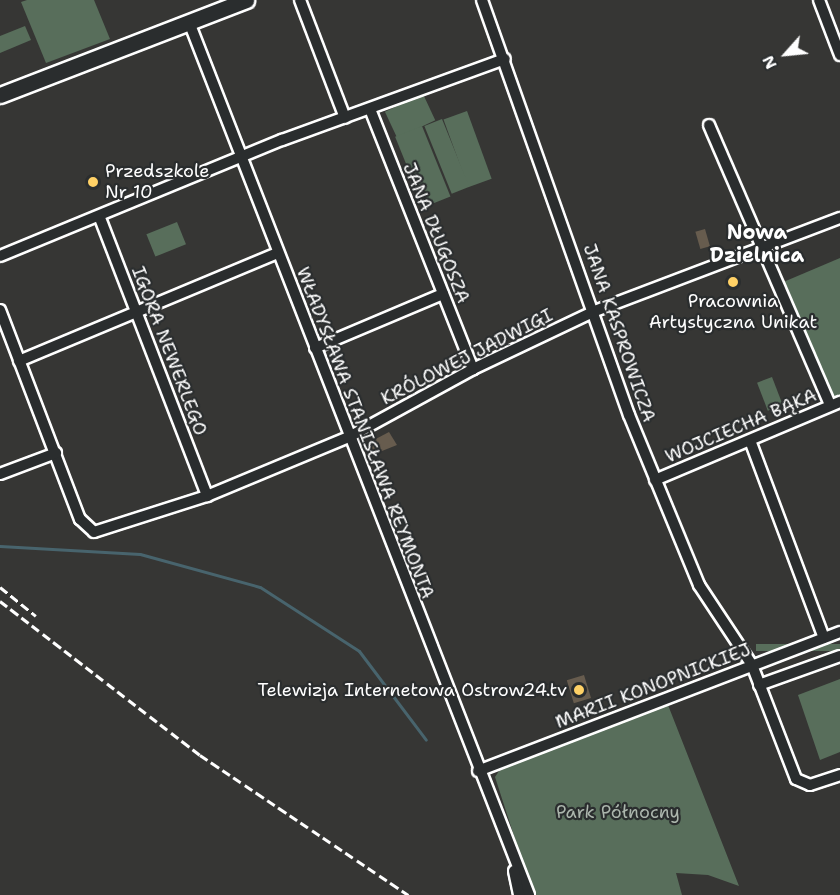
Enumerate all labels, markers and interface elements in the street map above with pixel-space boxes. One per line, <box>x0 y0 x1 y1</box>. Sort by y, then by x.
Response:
north arrow <box>756 24 816 84</box>
text: N <box>757 52 782 73</box>
street label: JANA DŁUGOSZA <box>398 160 474 306</box>
place label: Przedszkole Nr 10 <box>105 161 209 204</box>
marker: Przedszkole Nr 10 <box>86 175 100 189</box>
district label: Nowa Dzielnica <box>710 220 804 267</box>
street label: JANA KASPROWICZA <box>578 241 660 425</box>
street label: IGORA NEWERLEGO <box>127 264 211 438</box>
street label: WŁADYSŁAWA STANISŁAWA REYMONTA <box>292 264 438 602</box>
marker: Pracownia Artystyczna Unikat <box>726 275 740 289</box>
place label: Pracownia Artystyczna Unikat <box>649 291 817 334</box>
street label: KRÓLOWEJ JADWIGI <box>378 304 556 410</box>
street label: WOJCIECHA BĄKA <box>662 384 820 468</box>
street label: MARII KONOPNICKIEJ <box>552 639 754 733</box>
place label: Telewizja Internetowa Ostrow24.tv <box>258 679 567 701</box>
marker: Telewizja Internetowa Ostrow24.tv <box>572 683 586 697</box>
park label: Park Północny <box>556 801 680 823</box>

